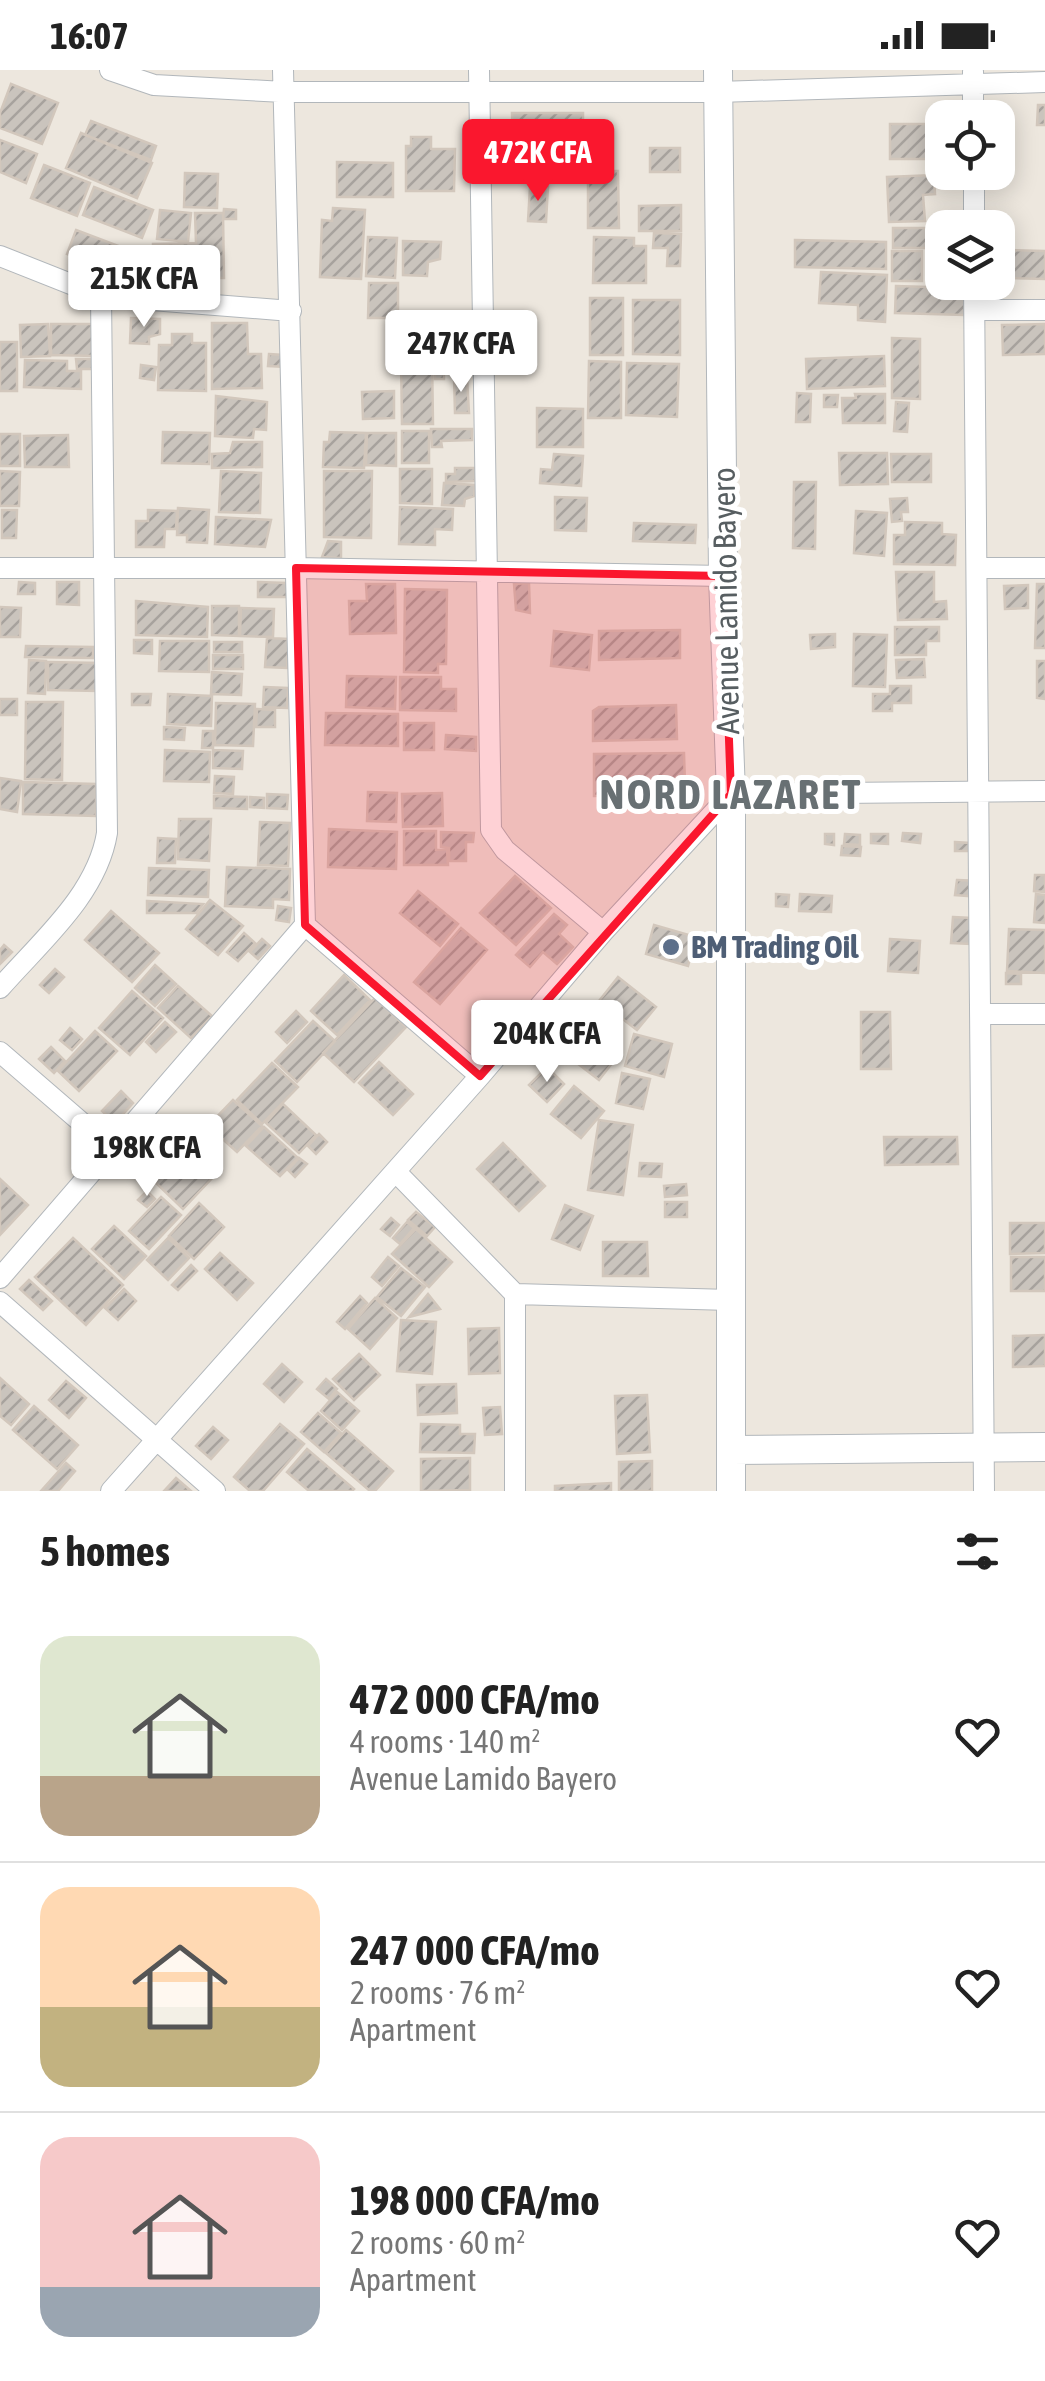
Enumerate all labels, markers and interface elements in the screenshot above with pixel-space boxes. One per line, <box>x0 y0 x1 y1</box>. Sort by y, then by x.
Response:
text: 16:07 <box>50 14 129 57</box>
map controls <box>925 100 1015 300</box>
button: locate <box>925 100 1015 190</box>
pin: 472K CFA <box>435 119 641 204</box>
text: 472K CFA <box>484 133 592 170</box>
button: layers <box>925 210 1015 300</box>
pin: 215K CFA <box>41 245 247 330</box>
text: 215K CFA <box>90 259 198 296</box>
pin: 247K CFA <box>358 310 564 395</box>
text: 247K CFA <box>407 324 515 361</box>
street label: Avenue Lamido Bayero <box>705 467 746 735</box>
district label: NORD LAZARET <box>599 770 863 818</box>
place label: BM Trading Oil <box>691 928 859 965</box>
marker: BM Trading Oil <box>660 936 682 958</box>
pin: 204K CFA <box>444 1000 650 1085</box>
text: 204K CFA <box>493 1014 601 1051</box>
pin: 198K CFA <box>44 1114 250 1199</box>
text: 198K CFA <box>93 1128 201 1165</box>
icon: filters <box>950 1524 1005 1579</box>
text: 5 homes <box>40 1527 170 1575</box>
text: 472 000 CFA/mo <box>350 1675 600 1723</box>
icon: home <box>120 1676 240 1796</box>
icon: heart <box>950 1709 1005 1764</box>
text: 4 rooms · 140 m² <box>350 1723 540 1760</box>
text: Avenue Lamido Bayero <box>350 1760 617 1797</box>
text: 247 000 CFA/mo <box>350 1926 600 1974</box>
icon: home <box>120 1927 240 2047</box>
icon: heart <box>950 1960 1005 2015</box>
text: 2 rooms · 76 m² <box>350 1974 525 2011</box>
text: Apartment <box>350 2011 476 2048</box>
text: 198 000 CFA/mo <box>350 2176 600 2224</box>
icon: home <box>120 2177 240 2297</box>
icon: heart <box>950 2210 1005 2265</box>
text: 2 rooms · 60 m² <box>350 2224 525 2261</box>
text: Apartment <box>350 2261 476 2298</box>

